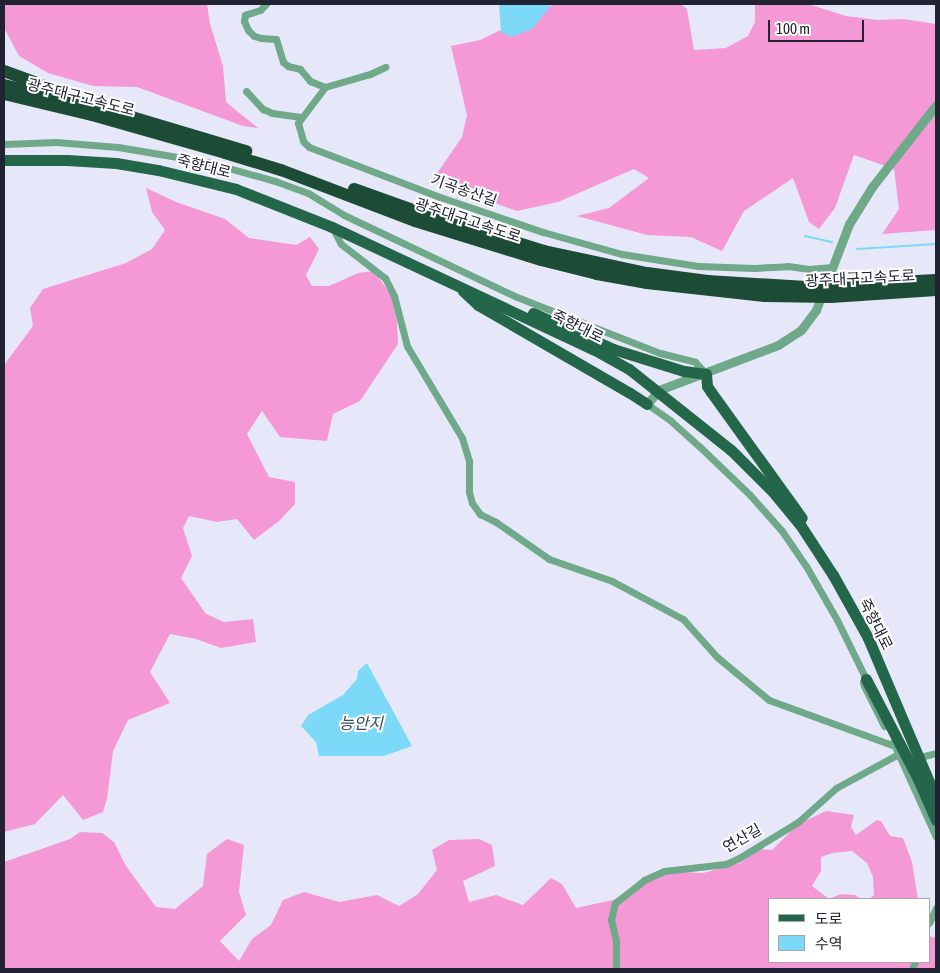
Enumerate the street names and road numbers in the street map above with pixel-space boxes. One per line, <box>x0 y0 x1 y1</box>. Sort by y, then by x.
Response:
street label: 광주대구고속도로 <box>25 75 137 119</box>
street label: 죽향대로 <box>175 151 233 181</box>
street label: 기곡송산길 <box>428 170 500 210</box>
street label: 광주대구고속도로 <box>413 194 523 246</box>
street label: 광주대구고속도로 <box>804 266 916 290</box>
street label: 죽향대로 <box>549 306 607 346</box>
street label: 죽향대로 <box>855 595 897 653</box>
street label: 연산길 <box>720 820 764 856</box>

